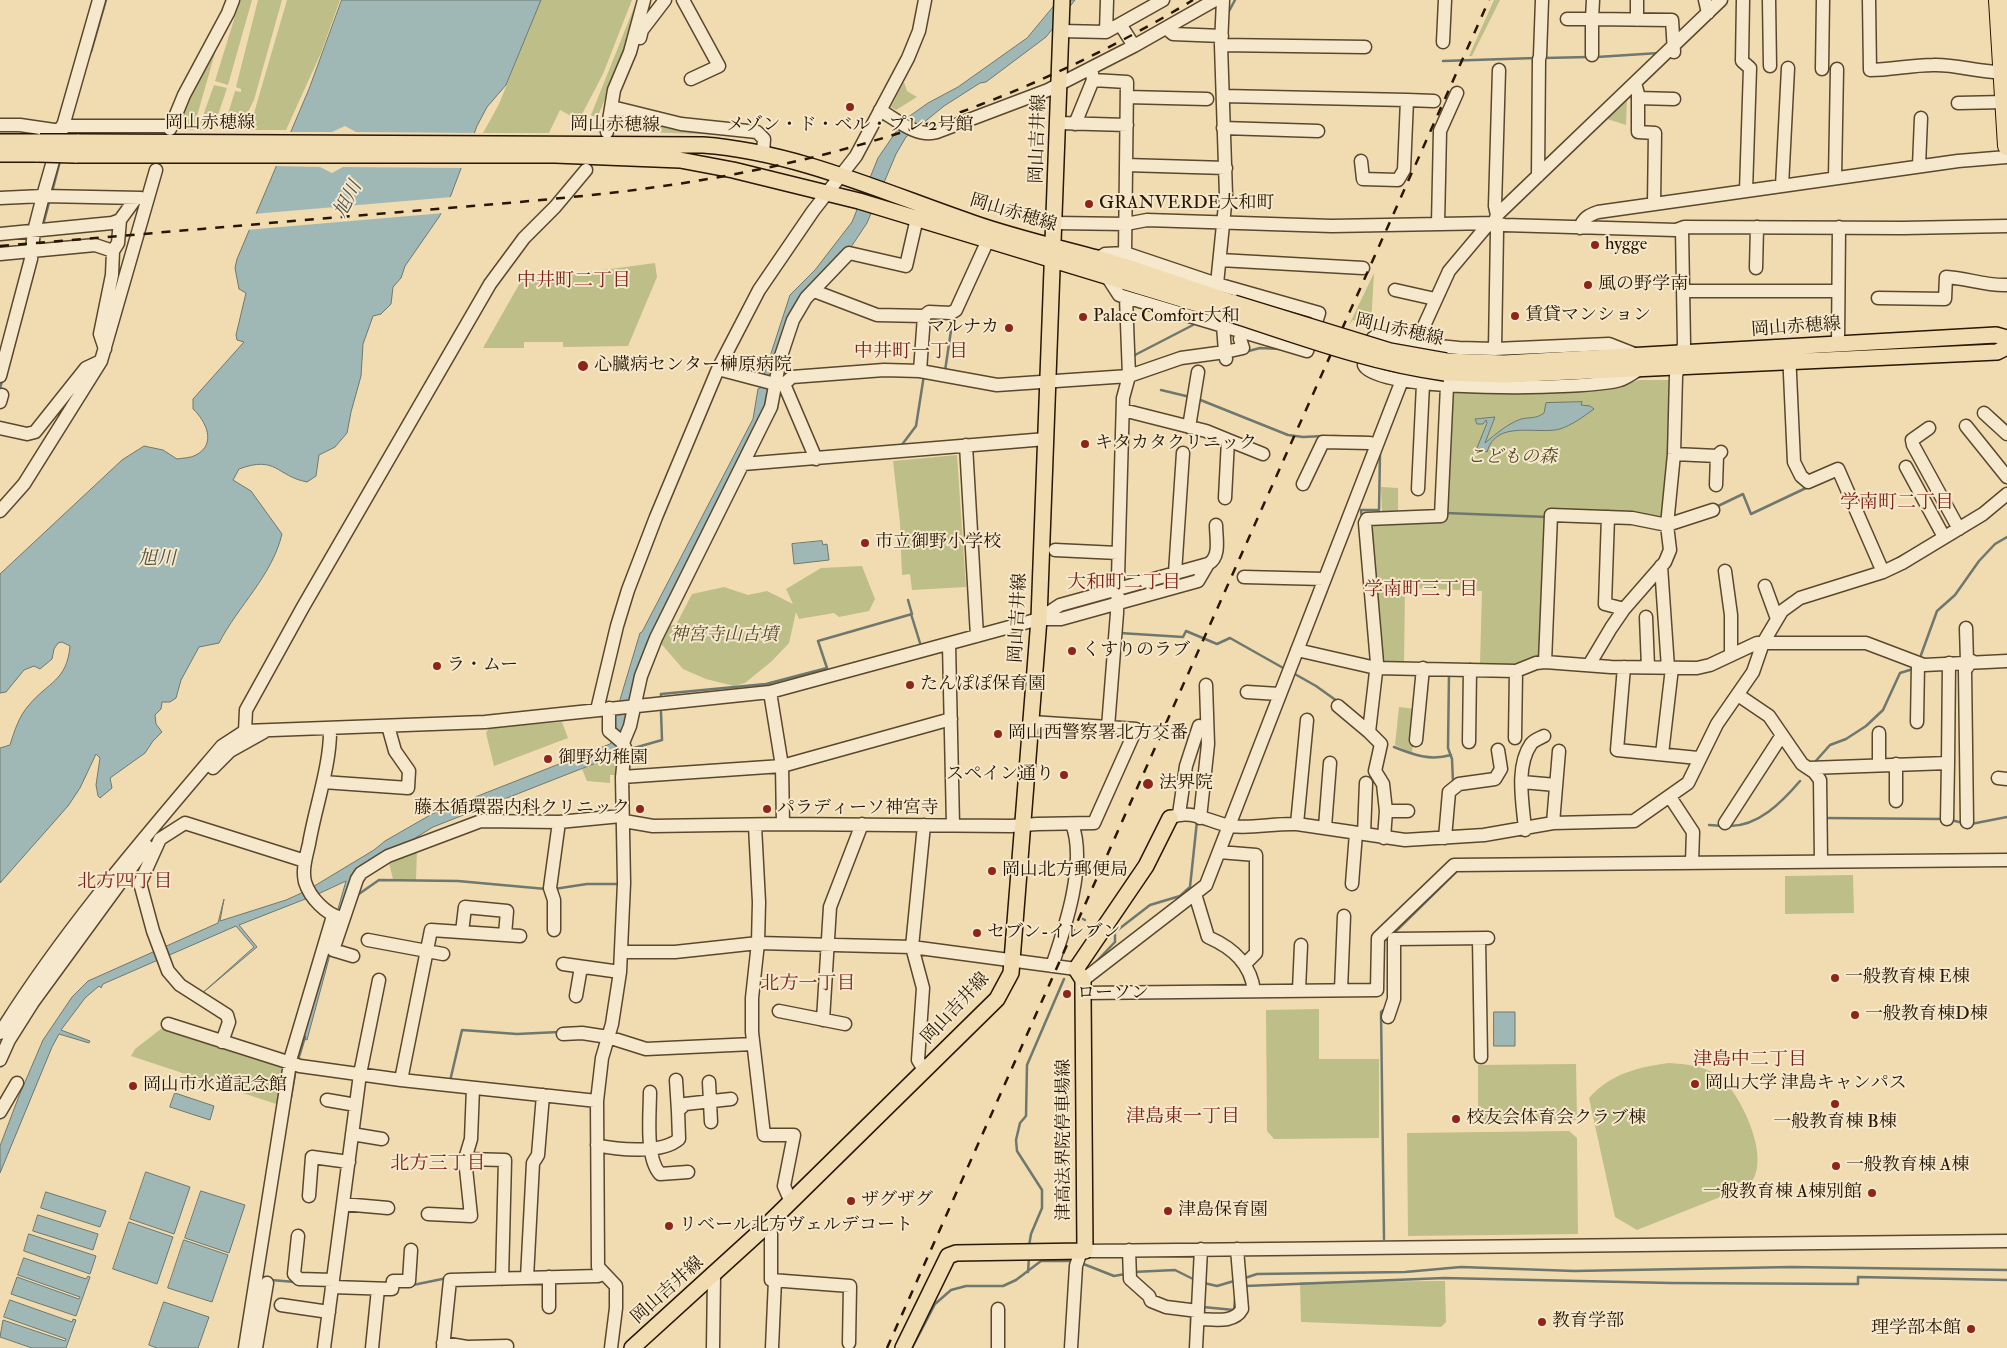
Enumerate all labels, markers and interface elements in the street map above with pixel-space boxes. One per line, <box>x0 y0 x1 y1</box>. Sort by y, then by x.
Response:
street label: 岡山吉井線 <box>1027 94 1051 184</box>
marker: メゾン・ド・ベル・プレ 2号館 <box>844 101 856 113</box>
street label: 岡山赤穂線 <box>165 113 255 135</box>
street label: 岡山赤穂線 <box>570 114 660 138</box>
place label: メゾン・ド・ベル・プレ 2号館 <box>727 115 973 137</box>
water label: 旭川 <box>330 178 368 222</box>
street label: 岡山赤穂線 <box>967 191 1059 237</box>
place label: GRANVERDE大和町 <box>1099 193 1275 215</box>
marker: GRANVERDE大和町 <box>1083 198 1095 210</box>
place label: hygge <box>1605 234 1647 256</box>
marker: hygge <box>1589 239 1601 251</box>
district label: 中井町二丁目 <box>517 271 631 293</box>
place label: 風の野学南 <box>1598 274 1688 296</box>
marker: 風の野学南 <box>1582 279 1594 291</box>
place label: 賃貸マンション <box>1525 305 1651 327</box>
place label: Palace Comfort大和 <box>1093 306 1240 328</box>
street label: 岡山赤穂線 <box>1353 310 1445 352</box>
marker: 賃貸マンション <box>1509 310 1521 322</box>
marker: Palace Comfort大和 <box>1077 311 1089 323</box>
street label: 岡山赤穂線 <box>1750 314 1842 342</box>
place label: マルナカ <box>927 317 999 339</box>
marker: マルナカ <box>1003 322 1015 334</box>
district label: 中井町一丁目 <box>854 342 968 364</box>
place label: 心臓病センター榊原病院 <box>594 355 792 377</box>
marker: 心臓病センター榊原病院 <box>576 359 590 373</box>
place label: キタカタクリニック <box>1095 433 1257 455</box>
marker: キタカタクリニック <box>1079 438 1091 450</box>
park label: こどもの森 <box>1467 447 1557 469</box>
district label: 学南町二丁目 <box>1840 493 1954 515</box>
place label: 市立御野小学校 <box>875 532 1001 554</box>
marker: 市立御野小学校 <box>859 537 871 549</box>
water label: 旭川 <box>138 549 176 571</box>
street label: 岡山吉井線 <box>1006 572 1032 664</box>
district label: 大和町二丁目 <box>1067 573 1181 595</box>
district label: 学南町三丁目 <box>1364 580 1478 602</box>
park label: 神宮寺山古墳 <box>670 625 778 647</box>
place label: くすりのラブ <box>1082 640 1190 662</box>
marker: くすりのラブ <box>1066 645 1078 657</box>
place label: ラ・ムー <box>447 655 518 677</box>
marker: ラ・ムー <box>431 660 443 672</box>
place label: たんぽぽ保育園 <box>920 674 1046 696</box>
marker: たんぽぽ保育園 <box>904 679 916 691</box>
place label: 岡山西警察署北方交番 <box>1008 723 1188 745</box>
marker: 岡山西警察署北方交番 <box>992 728 1004 740</box>
place label: 御野幼稚園 <box>558 748 648 770</box>
marker: 御野幼稚園 <box>542 753 554 765</box>
place label: スペイン通り <box>946 764 1054 786</box>
marker: スペイン通り <box>1058 769 1070 781</box>
place label: 法界院 <box>1159 773 1213 795</box>
marker: 法界院 <box>1141 777 1155 791</box>
place label: 藤本循環器内科クリニック <box>414 798 630 820</box>
place label: パラディーソ神宮寺 <box>777 798 939 820</box>
marker: 藤本循環器内科クリニック <box>634 803 646 815</box>
marker: パラディーソ神宮寺 <box>761 803 773 815</box>
place label: 岡山北方郵便局 <box>1002 860 1128 882</box>
marker: 岡山北方郵便局 <box>986 865 998 877</box>
district label: 北方四丁目 <box>78 872 172 894</box>
place label: セブン-イレブン <box>987 922 1121 944</box>
marker: セブン-イレブン <box>971 927 983 939</box>
place label: 一般教育棟 E棟 <box>1845 967 1970 989</box>
street label: 岡山吉井線 <box>917 969 995 1049</box>
marker: 一般教育棟 E棟 <box>1829 972 1841 984</box>
district label: 北方一丁目 <box>761 974 855 996</box>
place label: ローソン <box>1077 983 1149 1005</box>
marker: ローソン <box>1061 988 1073 1000</box>
place label: 一般教育棟D棟 <box>1865 1004 1988 1026</box>
marker: 一般教育棟D棟 <box>1849 1009 1861 1021</box>
district label: 津島中二丁目 <box>1693 1050 1807 1072</box>
street label: 津高法界院停車場線 <box>1054 1059 1076 1221</box>
place label: 岡山大学 津島キャンパス <box>1705 1073 1907 1095</box>
place label: 岡山市水道記念館 <box>143 1075 287 1097</box>
marker: 岡山大学 津島キャンパス <box>1689 1078 1701 1090</box>
marker: 岡山市水道記念館 <box>127 1080 139 1092</box>
marker: 一般教育棟 B棟 <box>1829 1098 1841 1110</box>
district label: 津島東一丁目 <box>1126 1107 1240 1129</box>
place label: 校友会体育会クラブ棟 <box>1466 1108 1646 1130</box>
place label: 一般教育棟 B棟 <box>1773 1112 1897 1134</box>
marker: 校友会体育会クラブ棟 <box>1450 1113 1462 1125</box>
district label: 北方三丁目 <box>391 1154 485 1176</box>
place label: 一般教育棟 A棟 <box>1846 1155 1969 1177</box>
marker: 一般教育棟 A棟 <box>1830 1160 1842 1172</box>
place label: 一般教育棟 A棟別館 <box>1703 1182 1862 1204</box>
marker: 一般教育棟 A棟別館 <box>1866 1187 1878 1199</box>
place label: ザグザグ <box>861 1190 933 1212</box>
marker: ザグザグ <box>845 1195 857 1207</box>
place label: 津島保育園 <box>1178 1200 1268 1222</box>
marker: 津島保育園 <box>1162 1205 1174 1217</box>
place label: リベール北方ヴェルデコート <box>679 1215 913 1237</box>
marker: リベール北方ヴェルデコート <box>663 1220 675 1232</box>
street label: 岡山吉井線 <box>627 1253 709 1329</box>
place label: 教育学部 <box>1552 1311 1624 1333</box>
marker: 教育学部 <box>1536 1316 1548 1328</box>
place label: 理学部本館 <box>1871 1318 1961 1340</box>
marker: 理学部本館 <box>1965 1323 1977 1335</box>

